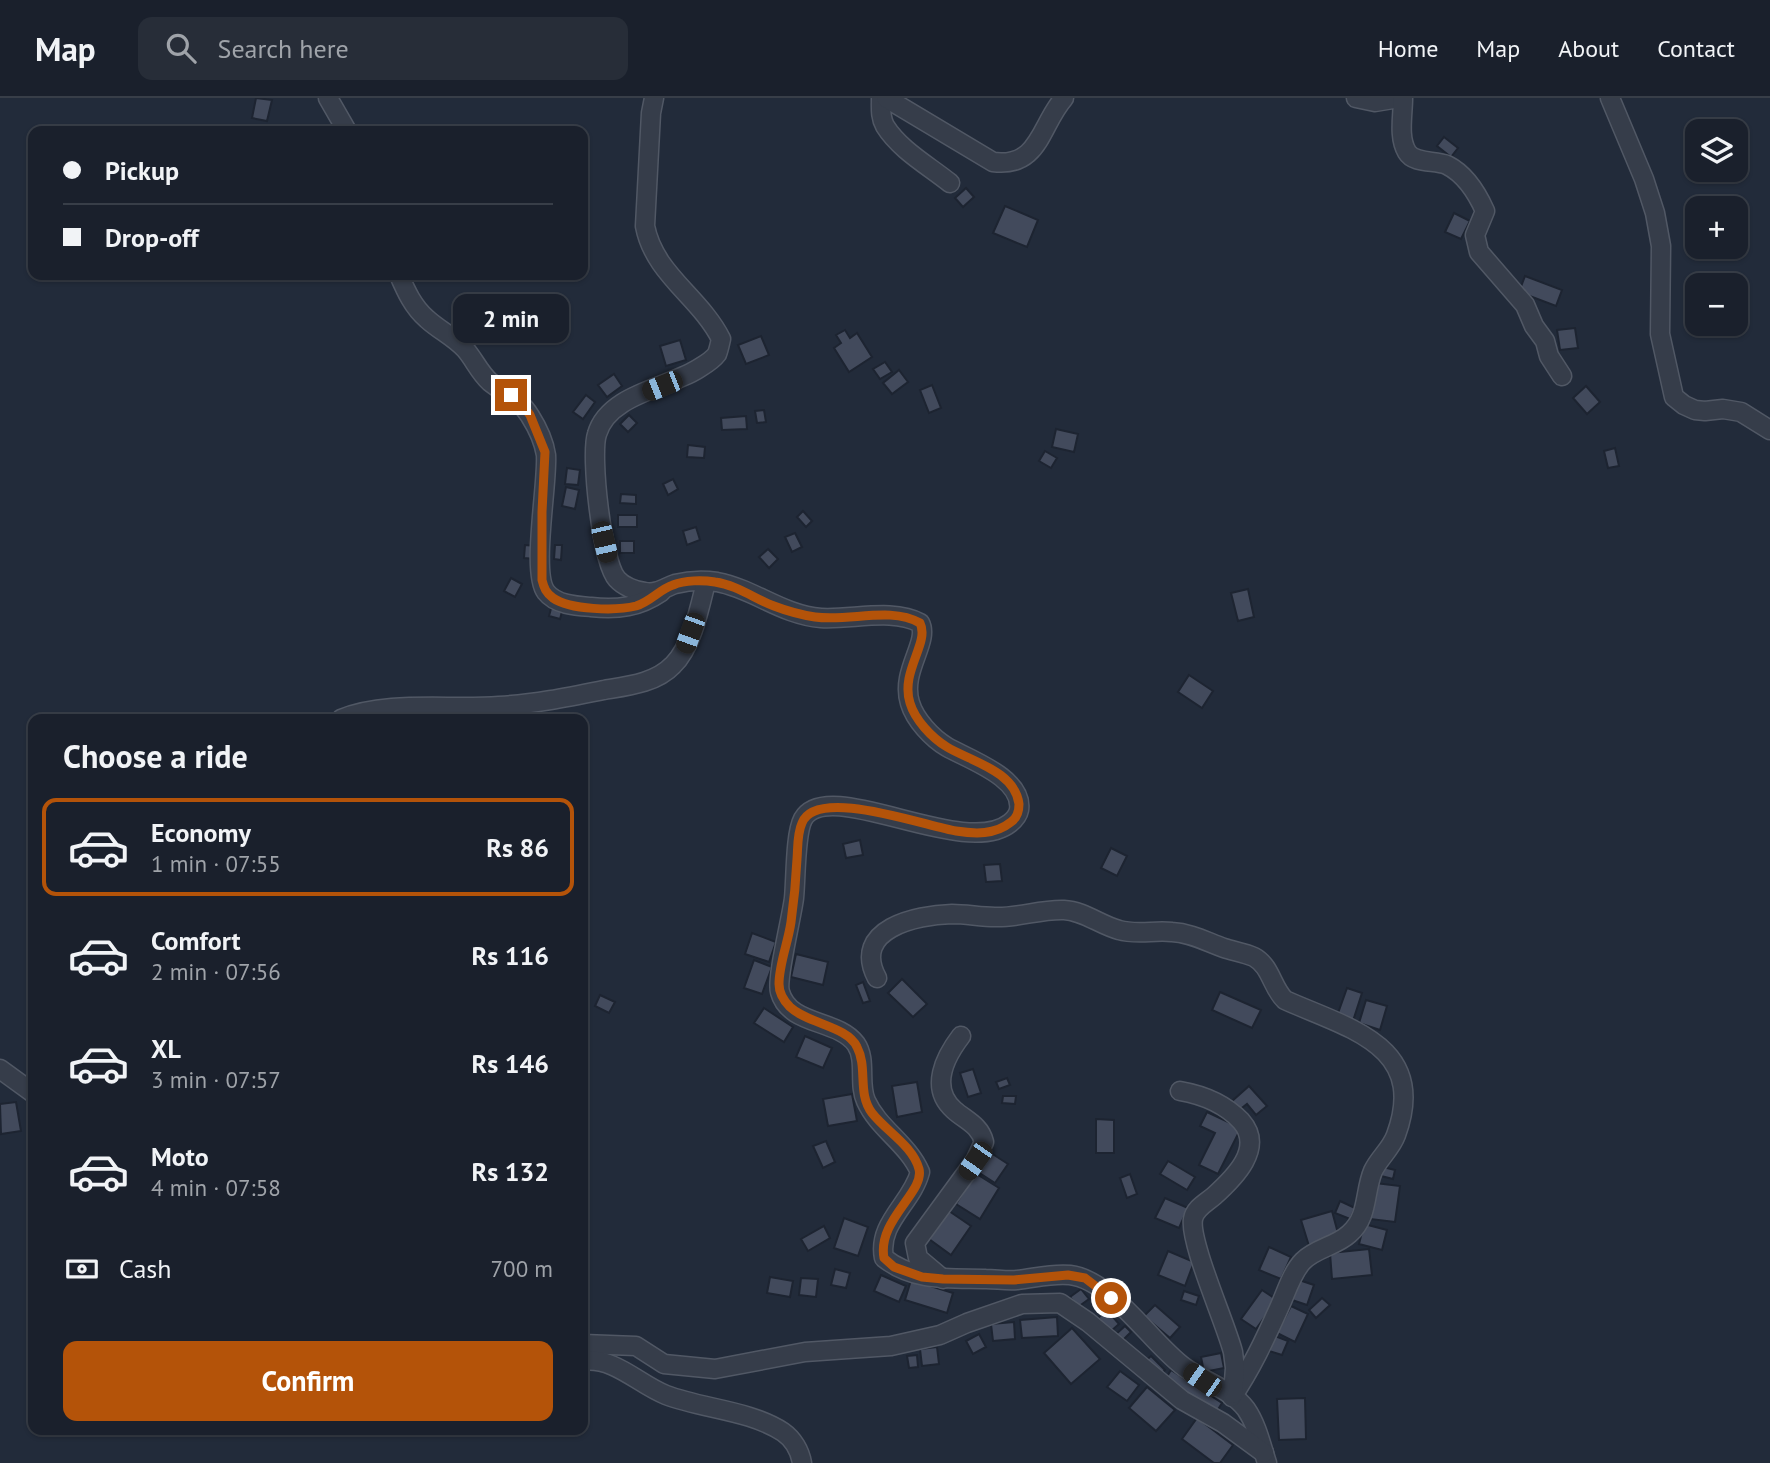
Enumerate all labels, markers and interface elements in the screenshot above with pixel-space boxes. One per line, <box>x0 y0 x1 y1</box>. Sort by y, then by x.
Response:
search box <box>138 17 628 80</box>
text: Map <box>35 27 96 70</box>
icon: search <box>162 29 200 67</box>
text: Search here <box>218 32 349 65</box>
text: Home <box>1378 33 1438 64</box>
text: Map <box>1476 33 1520 64</box>
text: About <box>1558 33 1619 64</box>
text: Contact <box>1657 33 1735 64</box>
map controls <box>1685 119 1748 336</box>
button: layers <box>1685 119 1748 182</box>
text: Pickup <box>105 154 179 187</box>
button: + <box>1685 196 1748 259</box>
text: Drop-off <box>105 221 199 254</box>
button: − <box>1685 273 1748 336</box>
callout: 2 min <box>453 294 569 342</box>
text: 2 min <box>483 304 539 333</box>
car <box>639 368 686 404</box>
route end <box>495 379 527 411</box>
car <box>590 519 619 565</box>
car <box>673 610 708 656</box>
text: Choose a ride <box>63 735 248 777</box>
icon: car <box>67 816 130 879</box>
text: Economy <box>151 816 251 849</box>
text: Rs 86 <box>486 831 549 864</box>
text: 1 min · 07:55 <box>151 849 281 878</box>
icon: car <box>67 924 130 987</box>
text: Comfort <box>151 924 241 957</box>
text: Rs 116 <box>472 939 549 972</box>
text: 2 min · 07:56 <box>151 957 281 986</box>
icon: car <box>67 1032 130 1095</box>
text: XL <box>151 1032 181 1065</box>
text: Rs 146 <box>472 1047 549 1080</box>
text: 3 min · 07:57 <box>151 1065 281 1094</box>
car <box>955 1138 996 1184</box>
icon: car <box>67 1140 130 1203</box>
text: Moto <box>151 1140 209 1173</box>
text: Rs 132 <box>472 1155 549 1188</box>
text: 4 min · 07:58 <box>151 1173 281 1202</box>
icon: cash <box>63 1250 101 1288</box>
text: Cash <box>119 1252 171 1285</box>
text: 700 m <box>491 1254 553 1283</box>
route start <box>1095 1282 1127 1314</box>
button: Confirm <box>63 1341 553 1421</box>
car <box>1179 1359 1226 1401</box>

